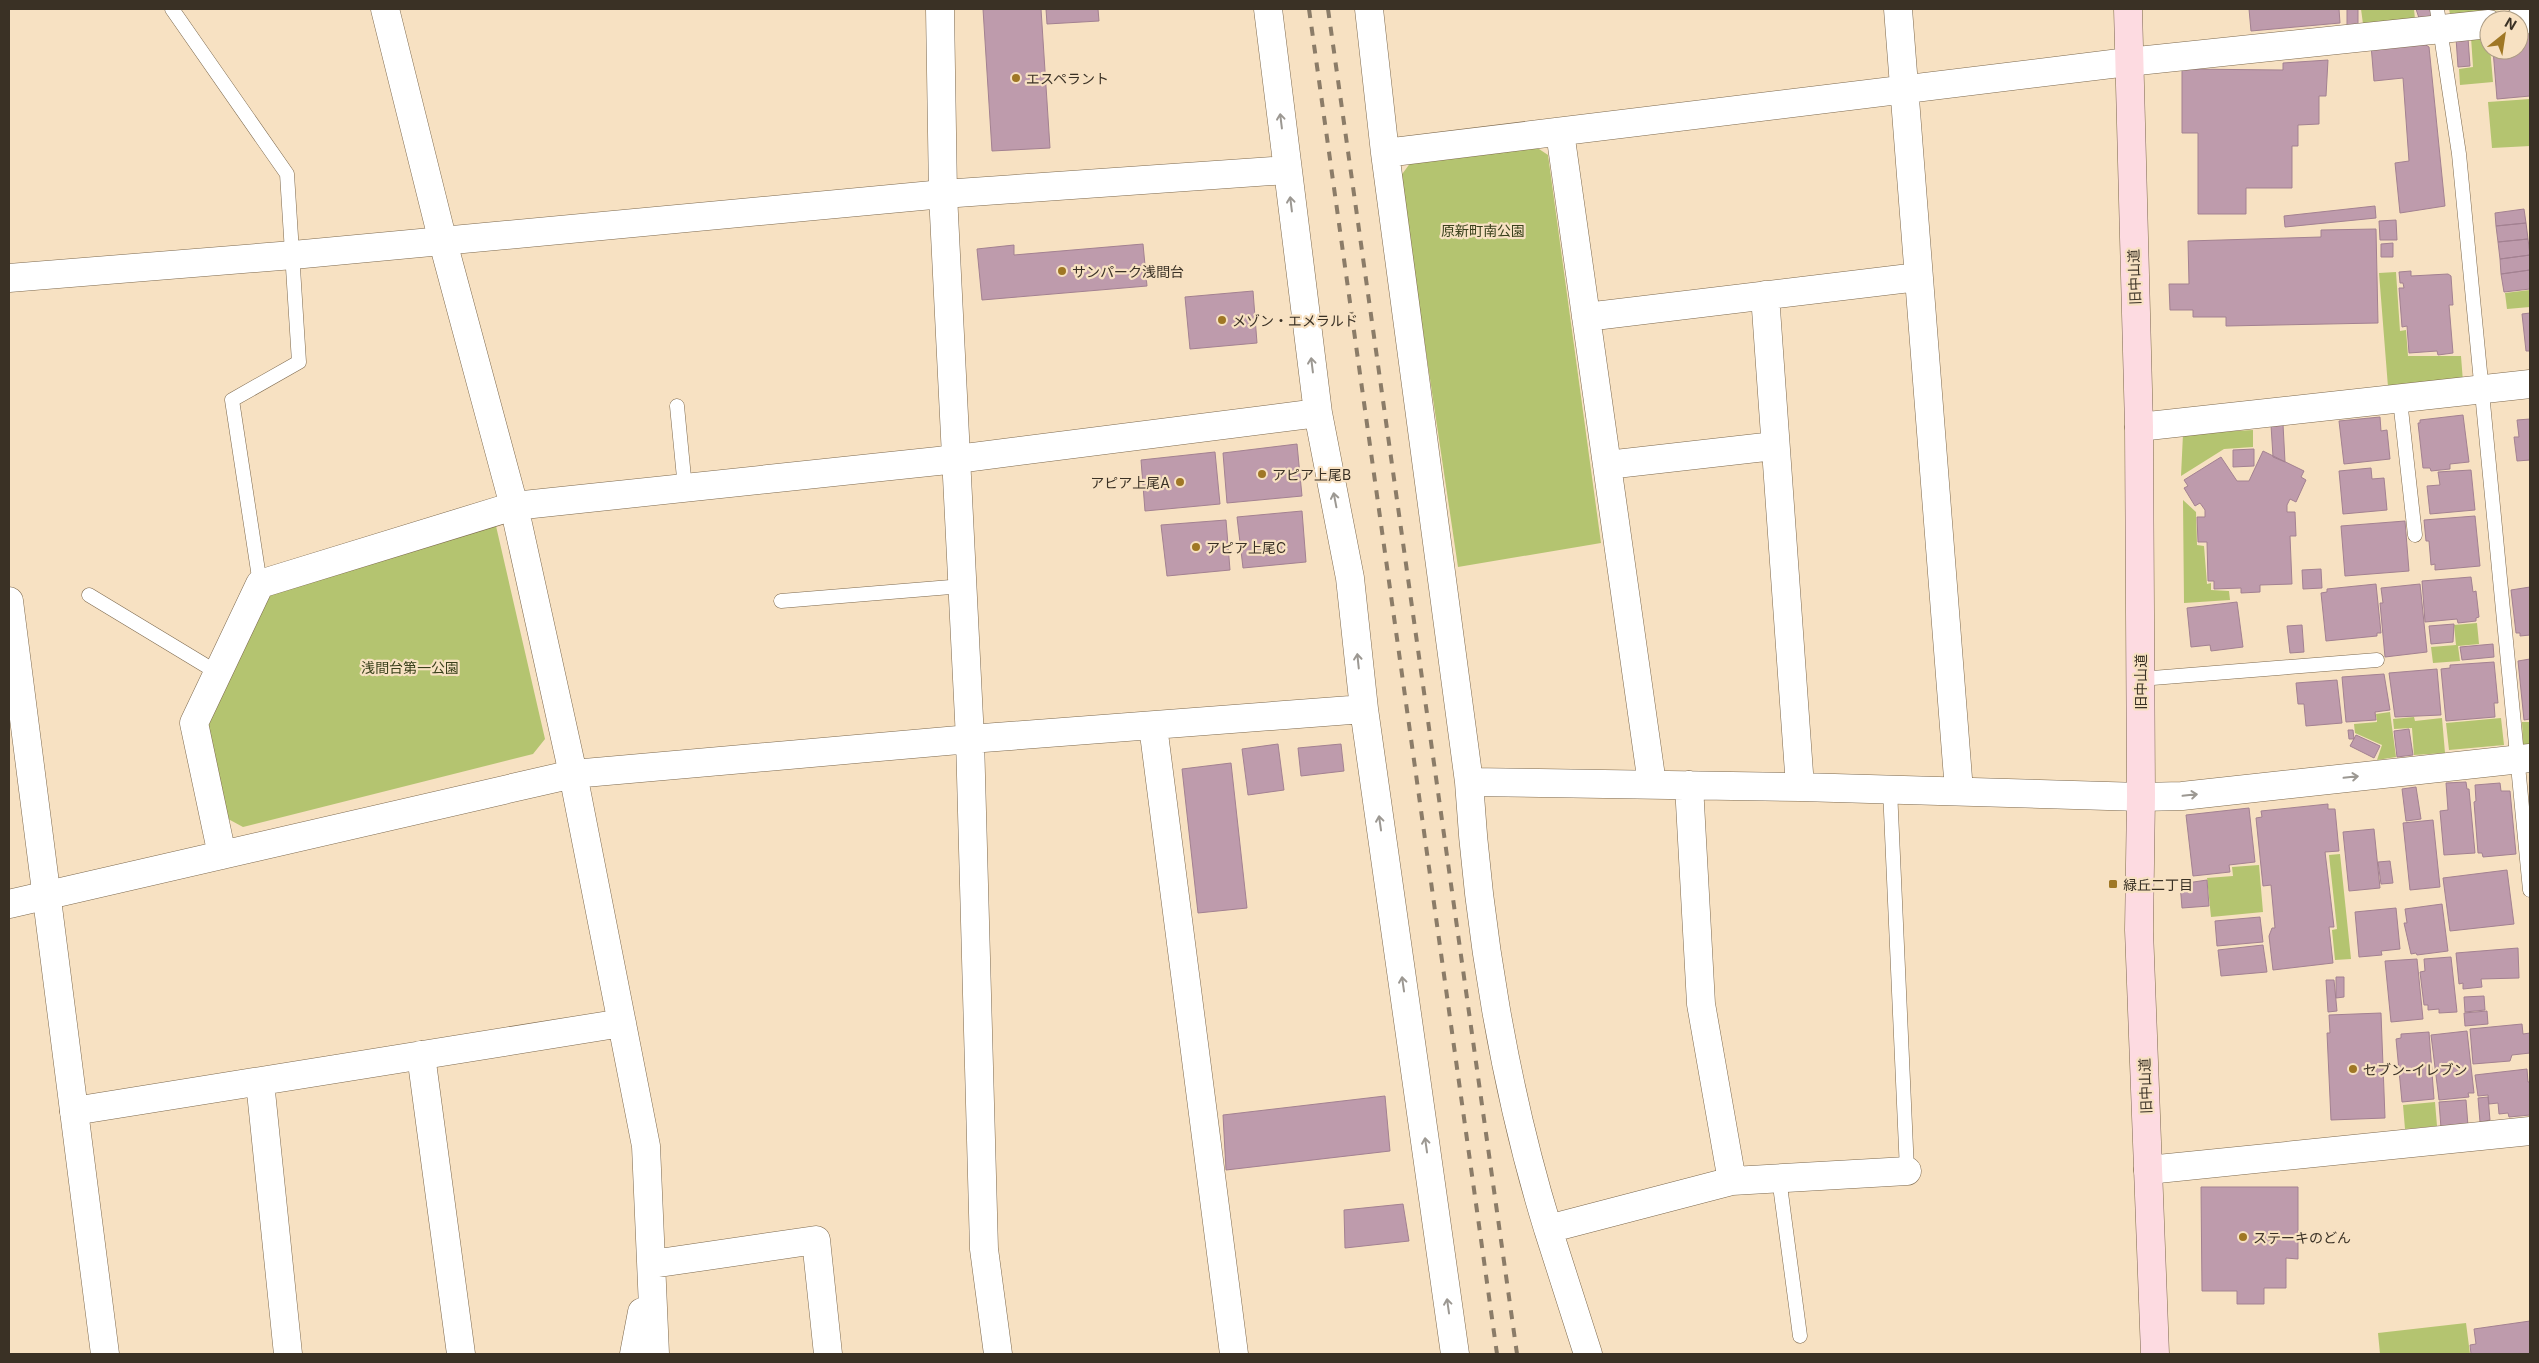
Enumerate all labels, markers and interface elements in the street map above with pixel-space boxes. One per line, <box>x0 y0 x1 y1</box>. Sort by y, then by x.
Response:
north arrow <box>2479 10 2529 60</box>
text: N <box>2502 13 2520 33</box>
place label: エスペラント <box>1026 70 1109 87</box>
marker: エスペラント <box>1010 72 1022 84</box>
one-way arrow <box>1276 113 1286 129</box>
one-way arrow <box>1286 196 1296 212</box>
park label: 原新町南公園 <box>1441 222 1525 239</box>
street label: 旧中山道 <box>2125 249 2143 305</box>
place label: サンパーク浅間台 <box>1072 263 1184 280</box>
marker: サンパーク浅間台 <box>1056 265 1068 277</box>
place label: メゾン・エメラルド <box>1232 312 1358 329</box>
marker: メゾン・エメラルド <box>1216 314 1228 326</box>
one-way arrow <box>1307 357 1317 373</box>
place label: アピア上尾B <box>1272 466 1351 483</box>
marker: アピア上尾B <box>1256 468 1268 480</box>
place label: アピア上尾A <box>1090 474 1170 491</box>
marker: アピア上尾A <box>1174 476 1186 488</box>
one-way arrow <box>1330 493 1339 509</box>
place label: アピア上尾C <box>1206 539 1286 556</box>
marker: アピア上尾C <box>1190 541 1202 553</box>
one-way arrow <box>1354 653 1363 669</box>
street label: 旧中山道 <box>2132 654 2149 710</box>
park label: 浅間台第一公園 <box>361 659 459 676</box>
one-way arrow <box>2343 772 2359 782</box>
one-way arrow <box>2181 790 2197 800</box>
one-way arrow <box>1375 816 1385 832</box>
place label: 緑丘二丁目 <box>2123 876 2193 893</box>
marker: 緑丘二丁目 <box>2107 878 2119 890</box>
one-way arrow <box>1397 977 1407 993</box>
street label: 旧中山道 <box>2136 1058 2154 1114</box>
place label: セブン-イレブン <box>2363 1061 2467 1078</box>
marker: セブン-イレブン <box>2347 1063 2359 1075</box>
one-way arrow <box>1420 1137 1430 1153</box>
place label: ステーキのどん <box>2253 1229 2351 1246</box>
marker: ステーキのどん <box>2237 1231 2249 1243</box>
one-way arrow <box>1443 1298 1453 1314</box>

